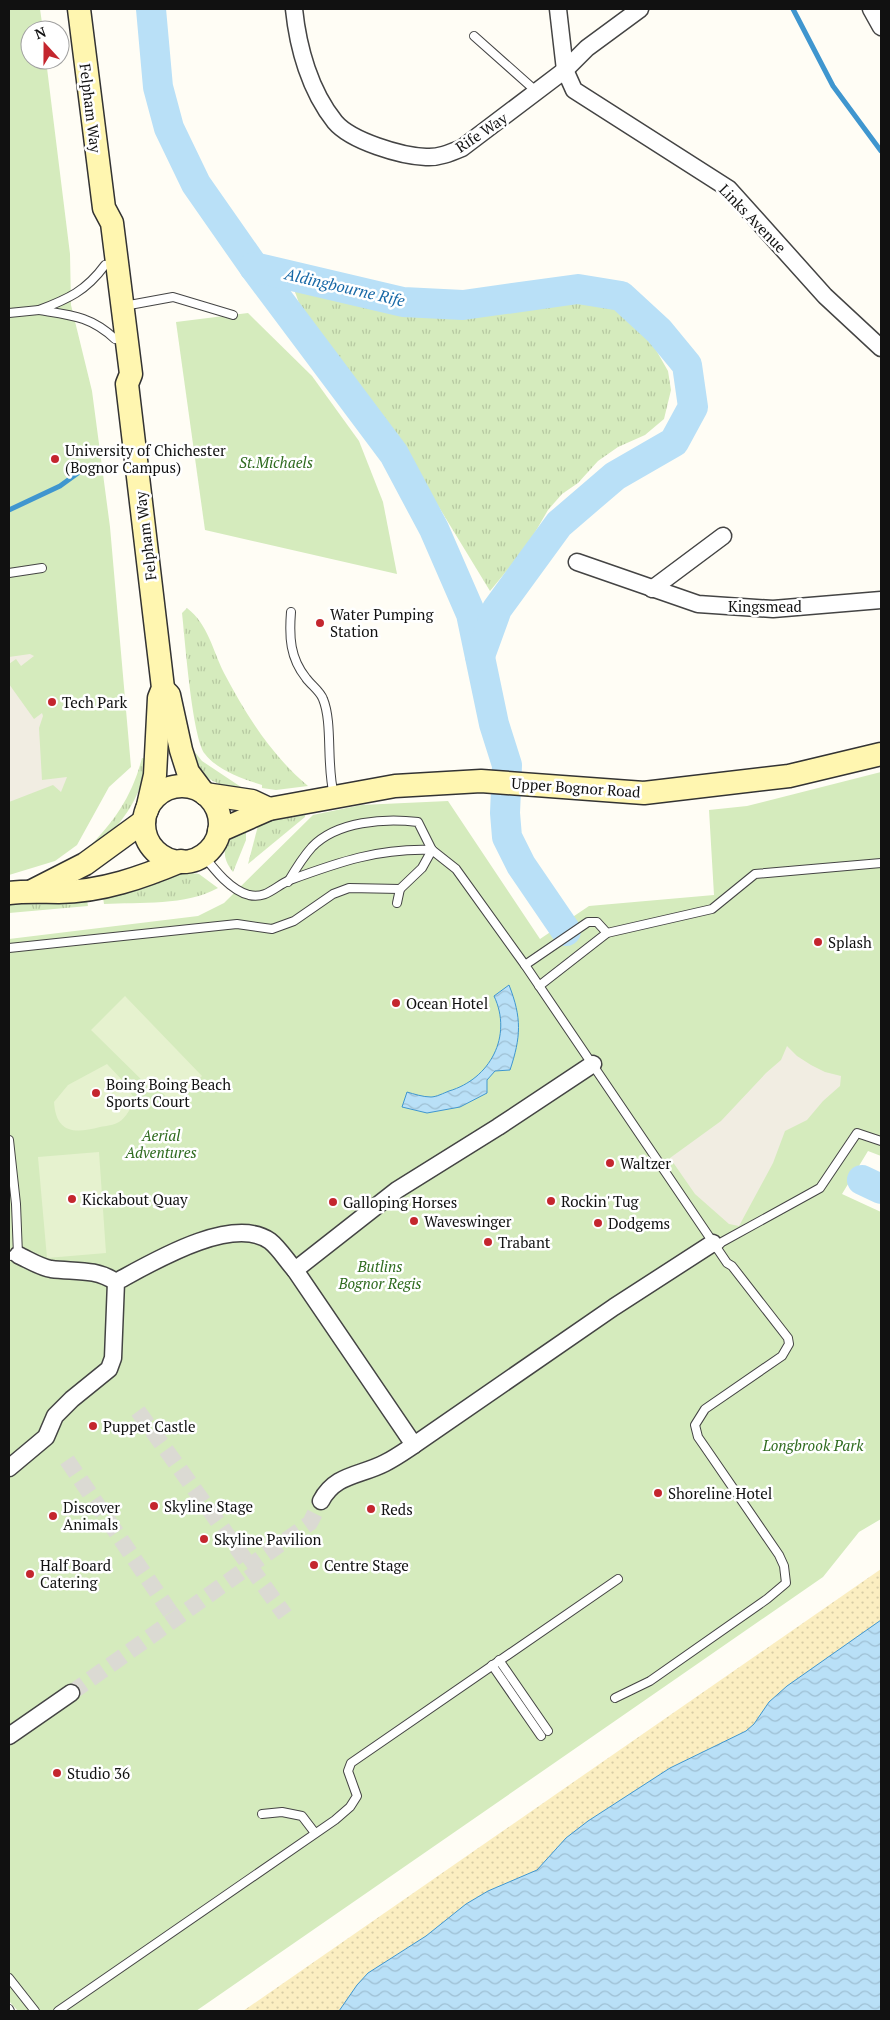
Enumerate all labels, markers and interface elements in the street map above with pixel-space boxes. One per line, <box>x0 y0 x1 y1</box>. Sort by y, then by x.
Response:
north arrow <box>20 20 70 70</box>
text: N <box>32 21 49 43</box>
street label: Felpham Way <box>76 62 106 154</box>
street label: Rife Way <box>451 107 511 157</box>
street label: Links Avenue <box>715 179 791 257</box>
water label: Aldingbourne Rife <box>282 262 407 312</box>
place label: University of Chichester (Bognor Campus) <box>65 440 226 477</box>
park label: St.Michaels <box>239 452 313 472</box>
marker: University of Chichester (Bognor Campus) <box>49 453 61 465</box>
street label: Felpham Way <box>130 490 160 582</box>
street label: Kingsmead <box>728 596 802 616</box>
place label: Water Pumping Station <box>330 604 435 641</box>
marker: Water Pumping Station <box>314 617 326 629</box>
place label: Tech Park <box>62 692 128 712</box>
marker: Tech Park <box>46 696 58 708</box>
street label: Upper Bognor Road <box>511 773 641 801</box>
place label: Splash <box>828 932 872 952</box>
marker: Splash <box>812 936 824 948</box>
place label: Ocean Hotel <box>406 993 488 1013</box>
marker: Ocean Hotel <box>390 997 402 1009</box>
place label: Boing Boing Beach Sports Court <box>106 1074 231 1111</box>
marker: Boing Boing Beach Sports Court <box>90 1087 102 1099</box>
park label: Aerial Adventures <box>124 1125 197 1162</box>
place label: Waltzer <box>620 1153 671 1173</box>
marker: Waltzer <box>604 1157 616 1169</box>
place label: Kickabout Quay <box>82 1189 188 1209</box>
place label: Rockin' Tug <box>561 1191 640 1211</box>
place label: Galloping Horses <box>343 1192 457 1212</box>
marker: Kickabout Quay <box>66 1193 78 1205</box>
marker: Rockin' Tug <box>545 1195 557 1207</box>
marker: Galloping Horses <box>327 1196 339 1208</box>
place label: Waveswinger <box>424 1211 512 1231</box>
place label: Dodgems <box>608 1213 670 1233</box>
marker: Waveswinger <box>408 1215 420 1227</box>
marker: Dodgems <box>592 1217 604 1229</box>
place label: Trabant <box>498 1232 551 1252</box>
marker: Trabant <box>482 1236 494 1248</box>
park label: Butlins Bognor Regis <box>337 1256 422 1293</box>
place label: Puppet Castle <box>103 1416 196 1436</box>
marker: Puppet Castle <box>87 1420 99 1432</box>
park label: Longbrook Park <box>762 1435 864 1455</box>
place label: Shoreline Hotel <box>668 1483 772 1503</box>
marker: Shoreline Hotel <box>652 1487 664 1499</box>
place label: Skyline Stage <box>164 1496 253 1516</box>
place label: Discover Animals <box>63 1497 120 1534</box>
place label: Reds <box>381 1499 413 1519</box>
marker: Skyline Stage <box>148 1500 160 1512</box>
marker: Reds <box>365 1503 377 1515</box>
marker: Discover Animals <box>47 1510 59 1522</box>
place label: Skyline Pavilion <box>214 1529 321 1549</box>
marker: Skyline Pavilion <box>198 1533 210 1545</box>
place label: Half Board Catering <box>40 1555 111 1592</box>
place label: Centre Stage <box>324 1555 409 1575</box>
marker: Centre Stage <box>308 1559 320 1571</box>
marker: Half Board Catering <box>24 1568 36 1580</box>
place label: Studio 36 <box>67 1763 130 1783</box>
marker: Studio 36 <box>51 1767 63 1779</box>

